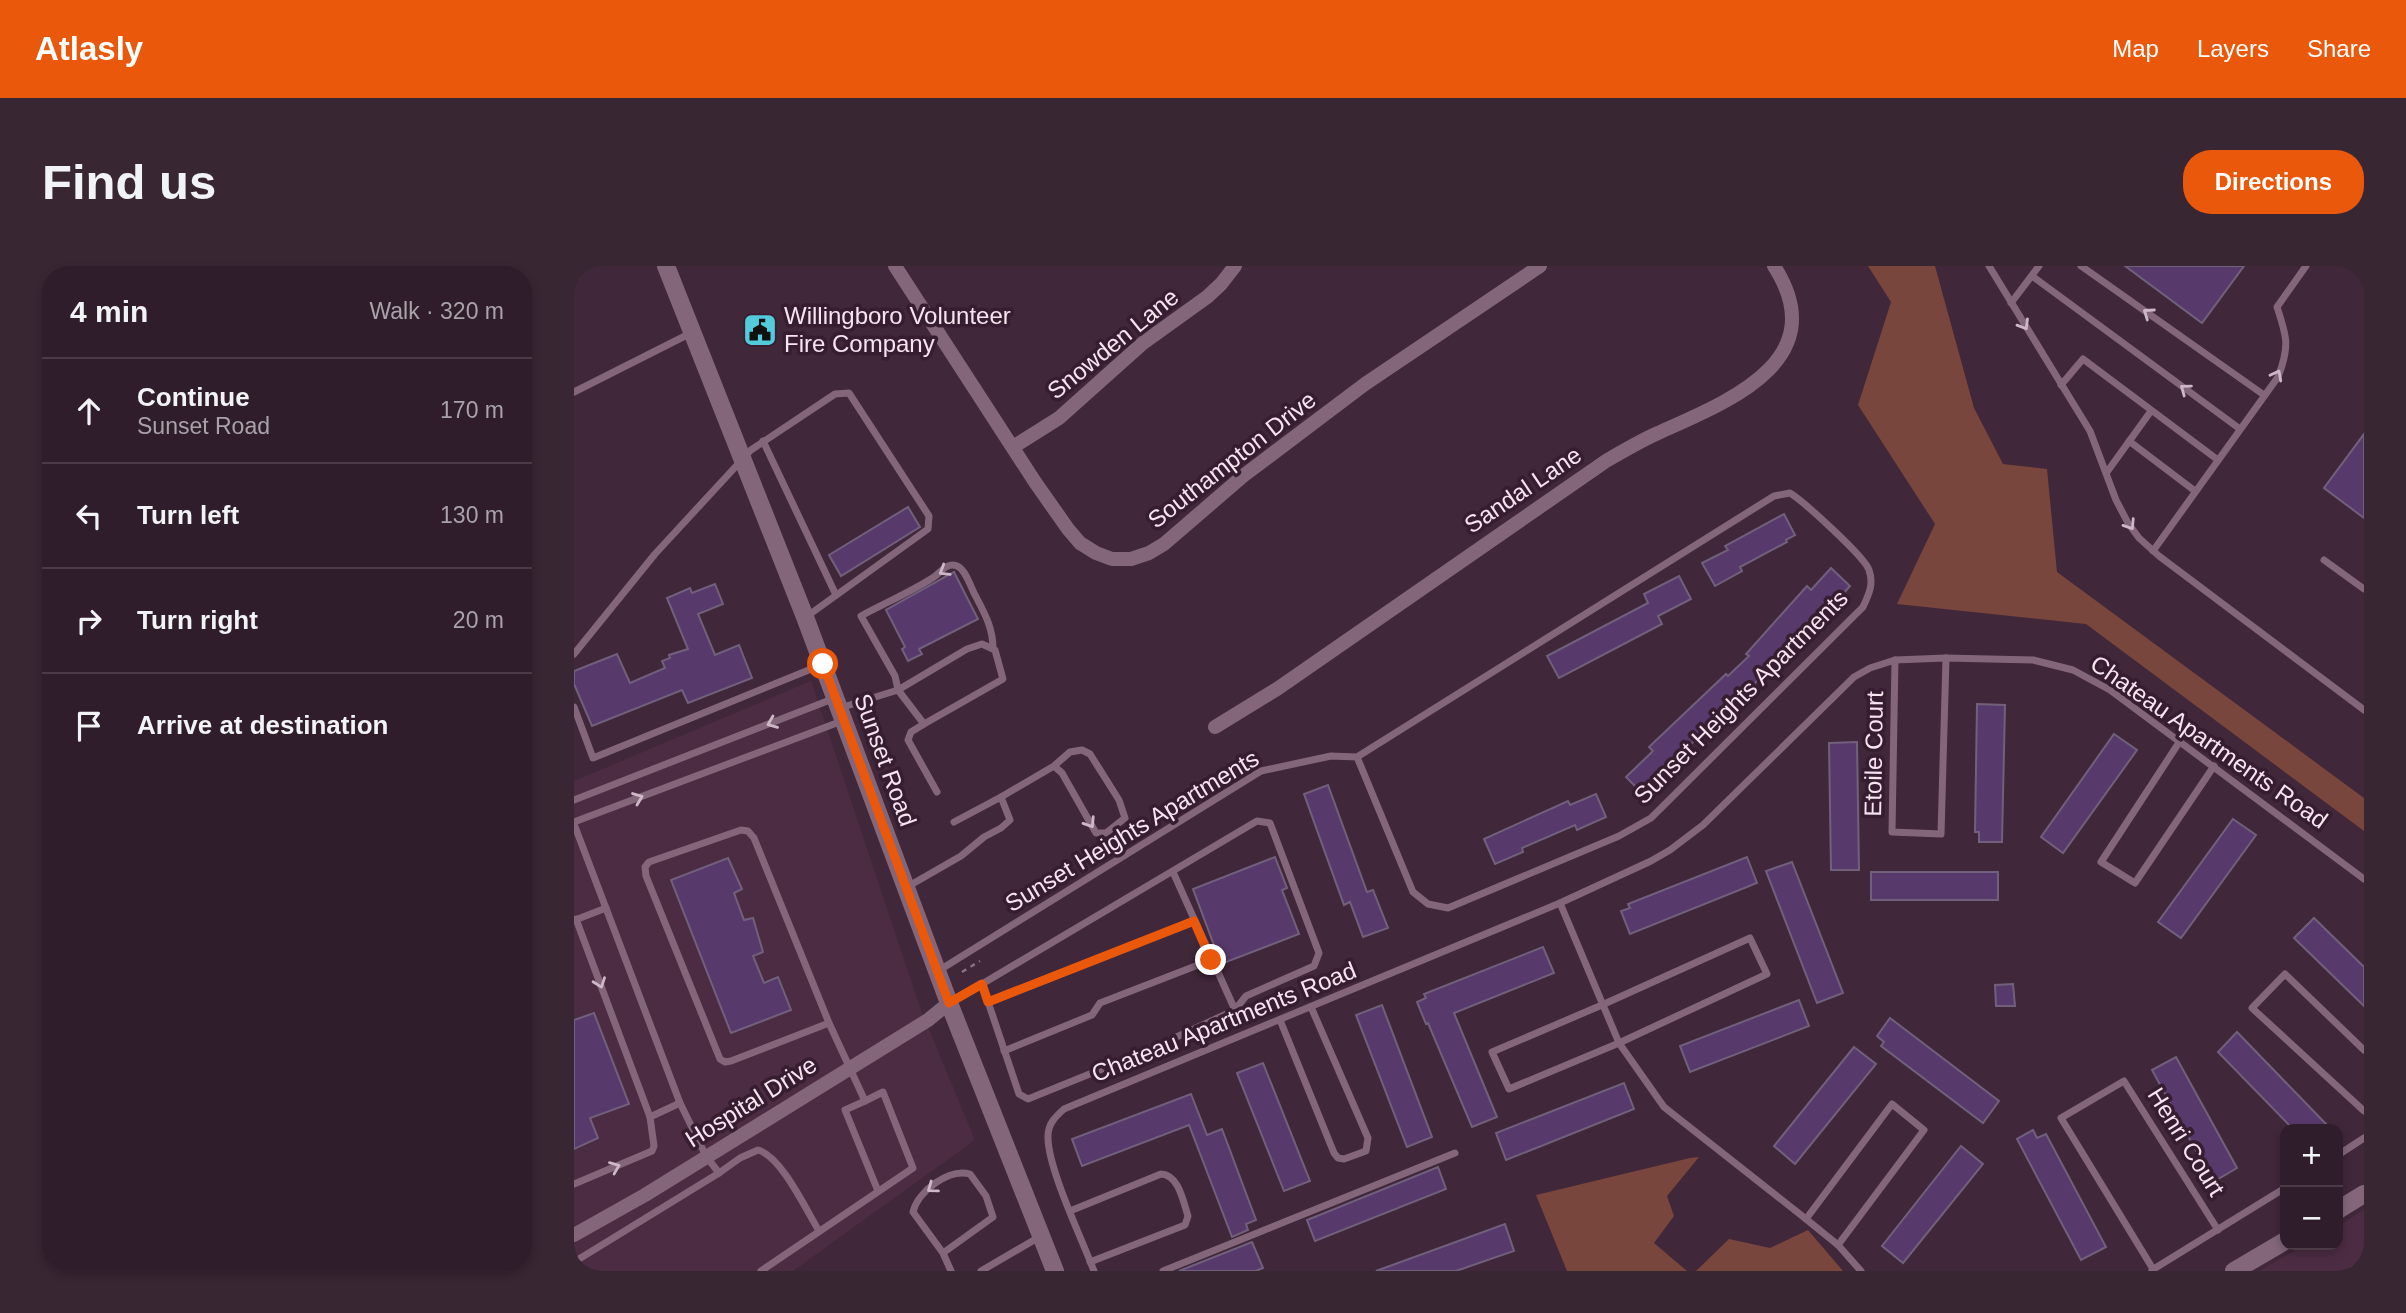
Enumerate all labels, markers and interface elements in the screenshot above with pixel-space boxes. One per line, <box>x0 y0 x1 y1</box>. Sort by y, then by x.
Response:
text: Atlasly <box>35 30 143 67</box>
text: Map <box>2112 35 2159 62</box>
text: Layers <box>2197 35 2269 62</box>
text: Share <box>2307 35 2371 62</box>
button: Directions <box>2183 150 2364 214</box>
text: Find us <box>42 155 216 209</box>
street label: Snowden Lane <box>1042 283 1183 404</box>
text: 4 min <box>70 295 148 328</box>
text: Walk · 320 m <box>369 298 504 324</box>
place label: Willingboro Volunteer Fire Company <box>784 302 1011 357</box>
one-way arrow <box>2143 309 2156 321</box>
public building icon: Willingboro Volunteer Fire Company <box>741 311 779 349</box>
one-way arrow <box>2016 317 2029 330</box>
one-way arrow <box>2269 370 2282 382</box>
text: Continue <box>137 382 250 412</box>
one-way arrow <box>2180 384 2193 397</box>
street label: Southampton Drive <box>1142 386 1321 533</box>
icon: ahead <box>70 392 108 430</box>
text: 170 m <box>440 397 504 423</box>
text: Sunset Road <box>137 413 270 439</box>
street label: Sandal Lane <box>1459 441 1586 538</box>
icon: left <box>70 497 108 535</box>
text: Turn left <box>137 500 239 530</box>
text: 130 m <box>440 502 504 528</box>
one-way arrow <box>2122 517 2135 530</box>
one-way arrow <box>938 563 951 576</box>
street label: Sunset Heights Apartments <box>1628 584 1853 809</box>
icon: right <box>70 602 108 640</box>
text: Turn right <box>137 605 258 635</box>
text: 20 m <box>453 607 504 633</box>
route start <box>807 648 838 679</box>
street label: Chateau Apartments Road <box>2086 649 2333 834</box>
street label: Sunset Road <box>849 690 922 830</box>
street label: Etoile Court <box>1859 691 1888 817</box>
icon: arrive <box>70 707 108 745</box>
text: Arrive at destination <box>137 710 388 740</box>
one-way arrow <box>767 714 779 728</box>
street label: Sunset Heights Apartments <box>1000 744 1263 917</box>
one-way arrow <box>631 792 643 806</box>
one-way arrow <box>1082 815 1095 828</box>
route end <box>1195 944 1226 975</box>
street label: Chateau Apartments Road <box>1088 956 1360 1087</box>
one-way arrow <box>592 977 606 989</box>
street label: Hospital Drive <box>680 1051 821 1153</box>
street label: Henri Court <box>2142 1083 2231 1201</box>
map controls <box>2280 1124 2343 1250</box>
button: + <box>2280 1124 2343 1187</box>
one-way arrow <box>608 1161 621 1175</box>
one-way arrow <box>927 1180 940 1192</box>
button: − <box>2280 1187 2343 1250</box>

